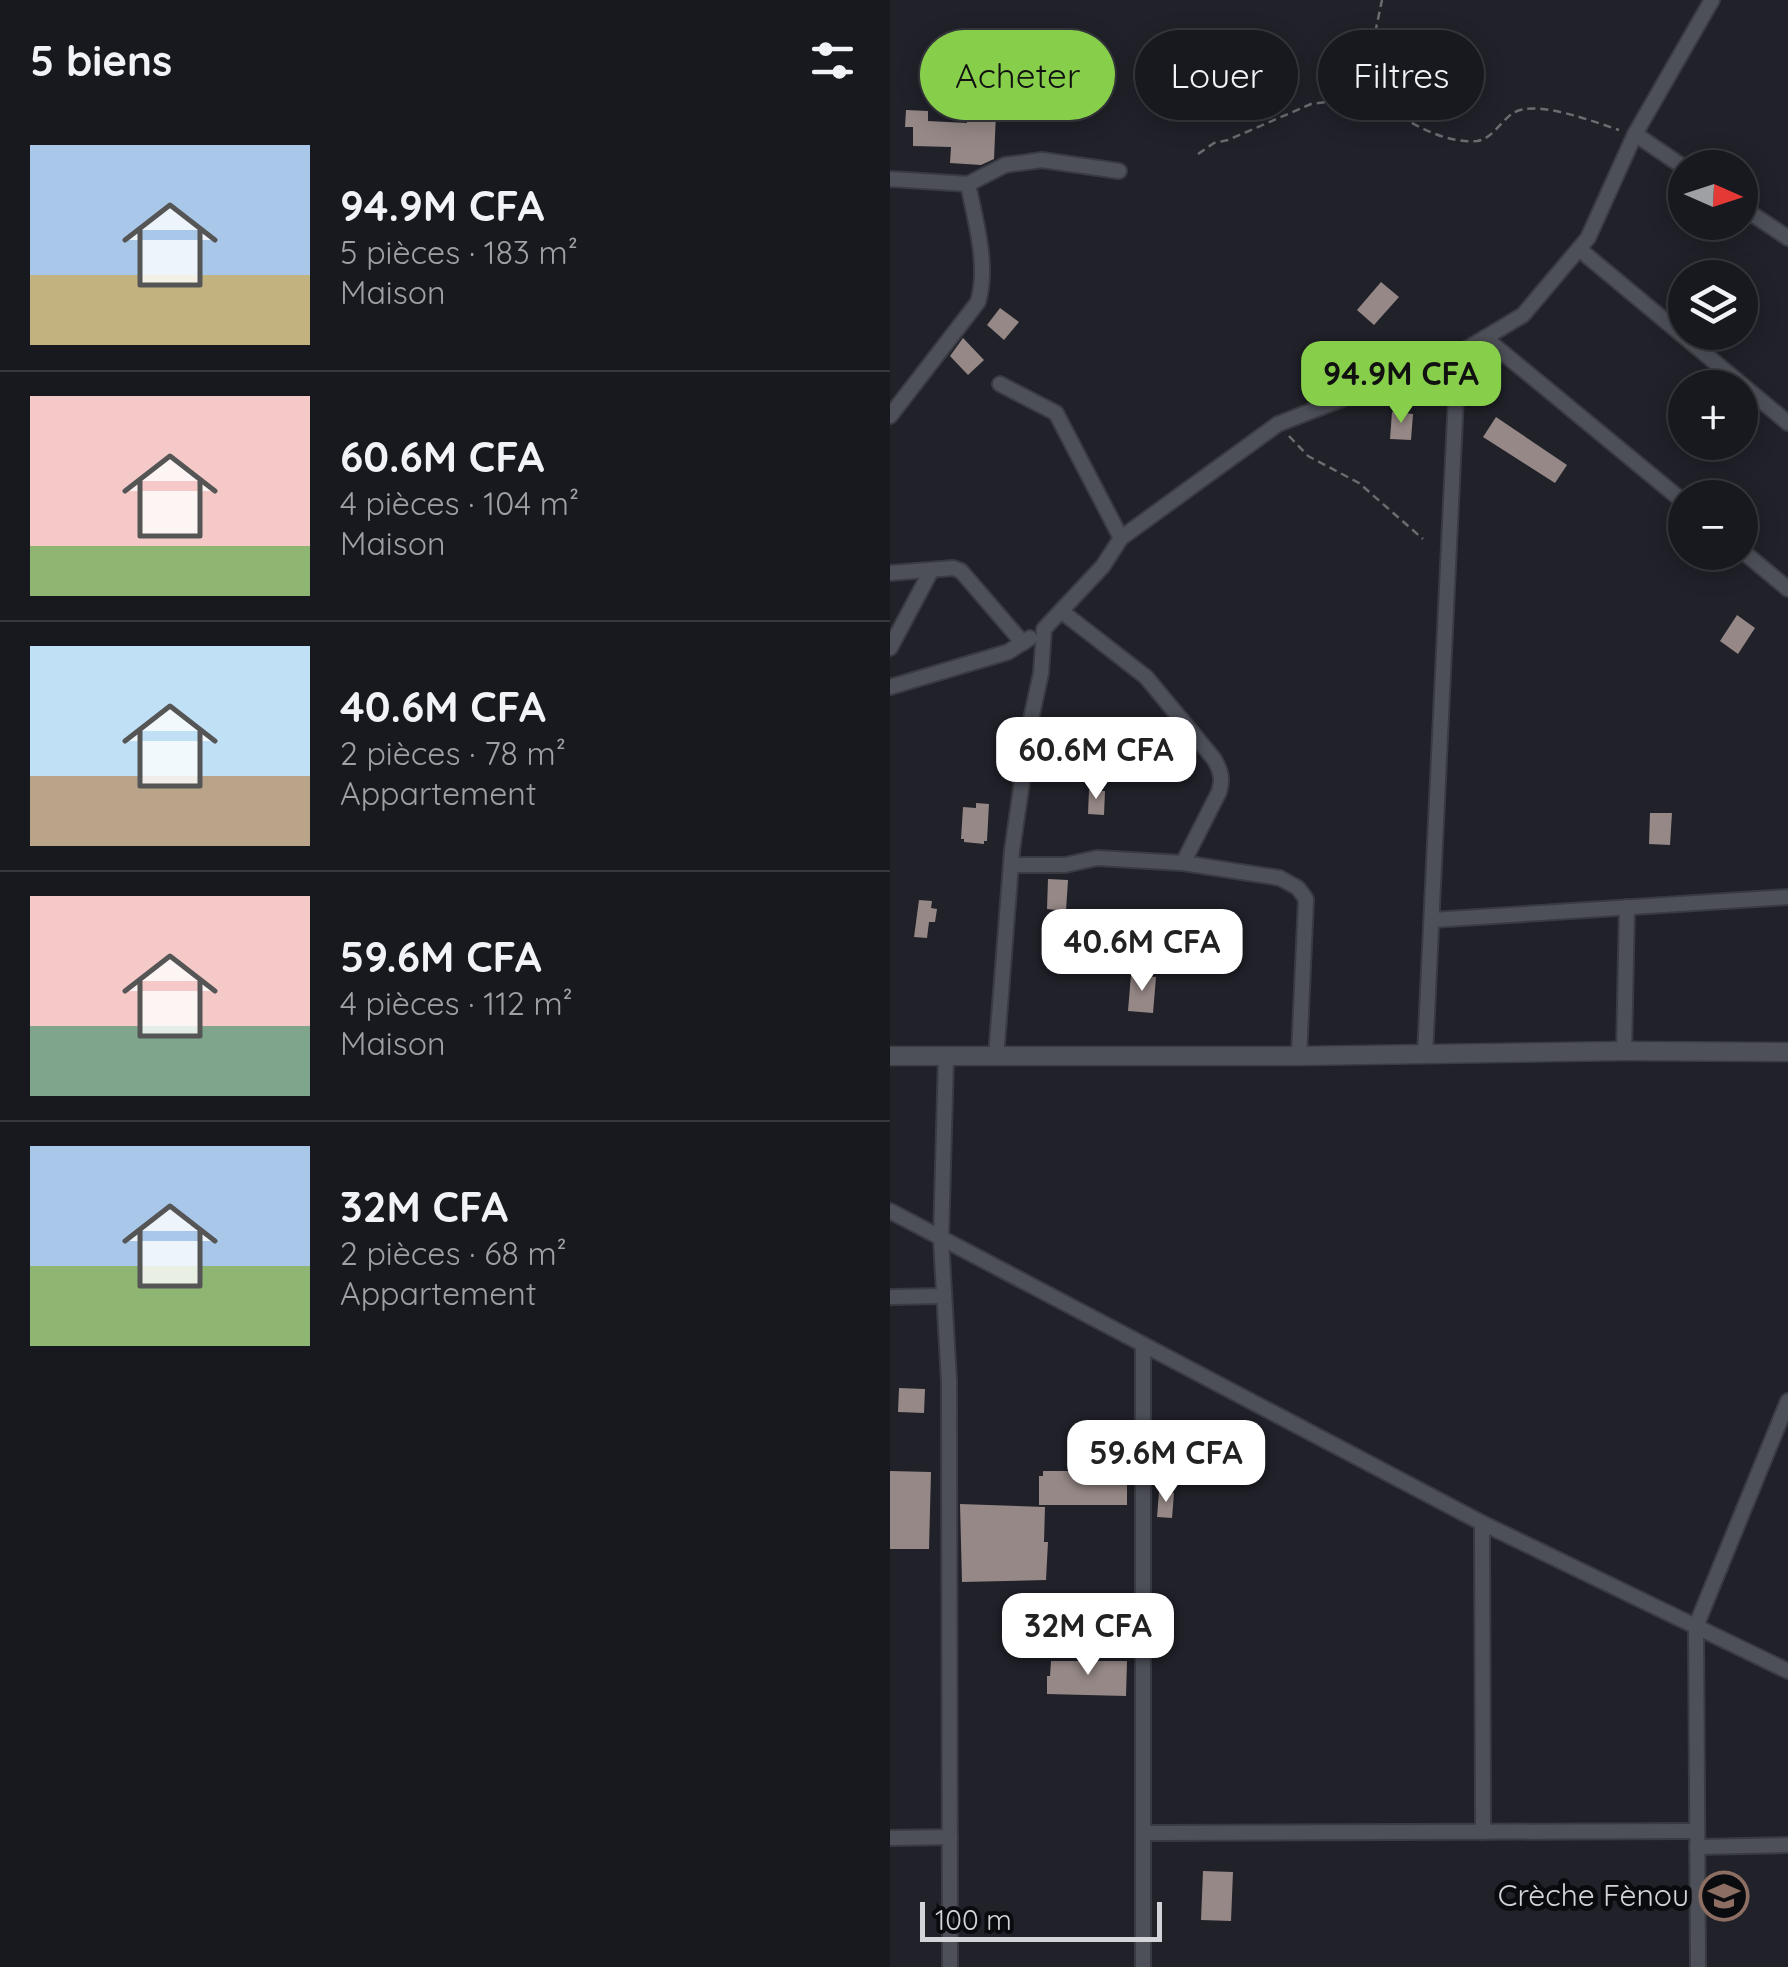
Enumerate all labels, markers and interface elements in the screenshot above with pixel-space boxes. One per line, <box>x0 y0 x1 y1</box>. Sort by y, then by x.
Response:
chip: Acheter <box>920 30 1115 120</box>
chip: Louer <box>1135 30 1298 120</box>
chip: Filtres <box>1318 30 1484 120</box>
icon: filters <box>805 33 860 88</box>
text: 5 biens <box>30 34 172 87</box>
north arrow <box>1668 150 1758 240</box>
map controls <box>1668 150 1758 570</box>
text: 94.9M CFA <box>340 179 544 232</box>
icon: home <box>110 185 230 305</box>
text: 5 pièces · 183 m² <box>340 232 578 272</box>
button: layers <box>1668 260 1758 350</box>
text: Maison <box>340 272 446 312</box>
pin: 94.9M CFA <box>1287 341 1515 426</box>
text: 94.9M CFA <box>1323 353 1479 393</box>
button: + <box>1668 370 1758 460</box>
text: 60.6M CFA <box>340 430 544 483</box>
icon: home <box>110 436 230 556</box>
button: − <box>1668 480 1758 570</box>
text: 4 pièces · 104 m² <box>340 483 579 523</box>
text: Maison <box>340 523 446 563</box>
text: 40.6M CFA <box>340 680 546 733</box>
icon: home <box>110 686 230 806</box>
pin: 60.6M CFA <box>982 717 1210 802</box>
text: 60.6M CFA <box>1018 729 1174 769</box>
text: 2 pièces · 78 m² <box>340 733 566 773</box>
text: Appartement <box>340 773 537 813</box>
pin: 40.6M CFA <box>1028 909 1256 994</box>
text: 40.6M CFA <box>1064 921 1220 961</box>
text: 59.6M CFA <box>340 930 542 983</box>
icon: home <box>110 936 230 1056</box>
text: 4 pièces · 112 m² <box>340 983 573 1023</box>
text: Maison <box>340 1023 446 1063</box>
text: 32M CFA <box>340 1180 508 1233</box>
icon: home <box>110 1186 230 1306</box>
text: 2 pièces · 68 m² <box>340 1233 567 1273</box>
text: Appartement <box>340 1273 537 1313</box>
pin: 59.6M CFA <box>1052 1420 1280 1505</box>
text: 59.6M CFA <box>1089 1432 1243 1472</box>
pin: 32M CFA <box>996 1593 1180 1678</box>
text: 32M CFA <box>1024 1605 1152 1645</box>
school or university icon: Crèche Fènou <box>1698 1870 1750 1922</box>
place label: Crèche Fènou <box>1498 1876 1689 1914</box>
scale bar <box>920 1897 1162 1942</box>
text: 100 m <box>935 1902 1012 1937</box>

